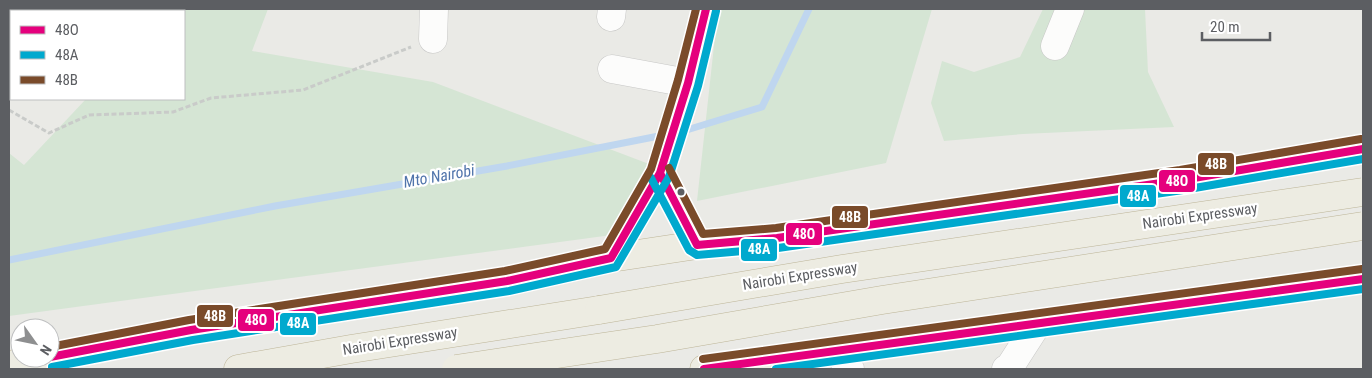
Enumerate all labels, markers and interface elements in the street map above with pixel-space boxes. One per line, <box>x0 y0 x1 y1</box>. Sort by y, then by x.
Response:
legend <box>10 10 185 100</box>
scale bar <box>1202 10 1270 42</box>
text: 20 m <box>1210 18 1240 36</box>
text: 48O <box>55 21 79 39</box>
text: 48A <box>55 46 79 64</box>
text: 48B <box>55 71 78 89</box>
line badge: 48B <box>1197 152 1235 176</box>
text: 48B <box>1205 156 1227 172</box>
water label: Mto Nairobi <box>402 160 476 192</box>
line badge: 48O <box>1158 169 1196 193</box>
text: 48O <box>1166 173 1188 189</box>
line badge: 48A <box>1119 184 1157 208</box>
unlabelled marker <box>676 187 686 197</box>
text: 48A <box>1127 188 1150 204</box>
street label: Nairobi Expressway <box>1141 199 1259 233</box>
line badge: 48B <box>831 205 869 229</box>
text: 48B <box>839 209 861 225</box>
line badge: 48O <box>785 222 823 246</box>
text: 48O <box>793 226 815 242</box>
line badge: 48A <box>740 238 778 262</box>
text: 48A <box>748 241 771 257</box>
street label: Nairobi Expressway <box>741 258 859 294</box>
line badge: 48B <box>196 304 234 328</box>
text: 48B <box>204 308 226 324</box>
line badge: 48O <box>237 308 275 332</box>
text: 48O <box>245 312 267 328</box>
line badge: 48A <box>279 312 317 336</box>
text: 48A <box>287 315 310 331</box>
north arrow <box>10 318 60 368</box>
street label: Nairobi Expressway <box>341 323 459 359</box>
text: N <box>37 342 55 358</box>

